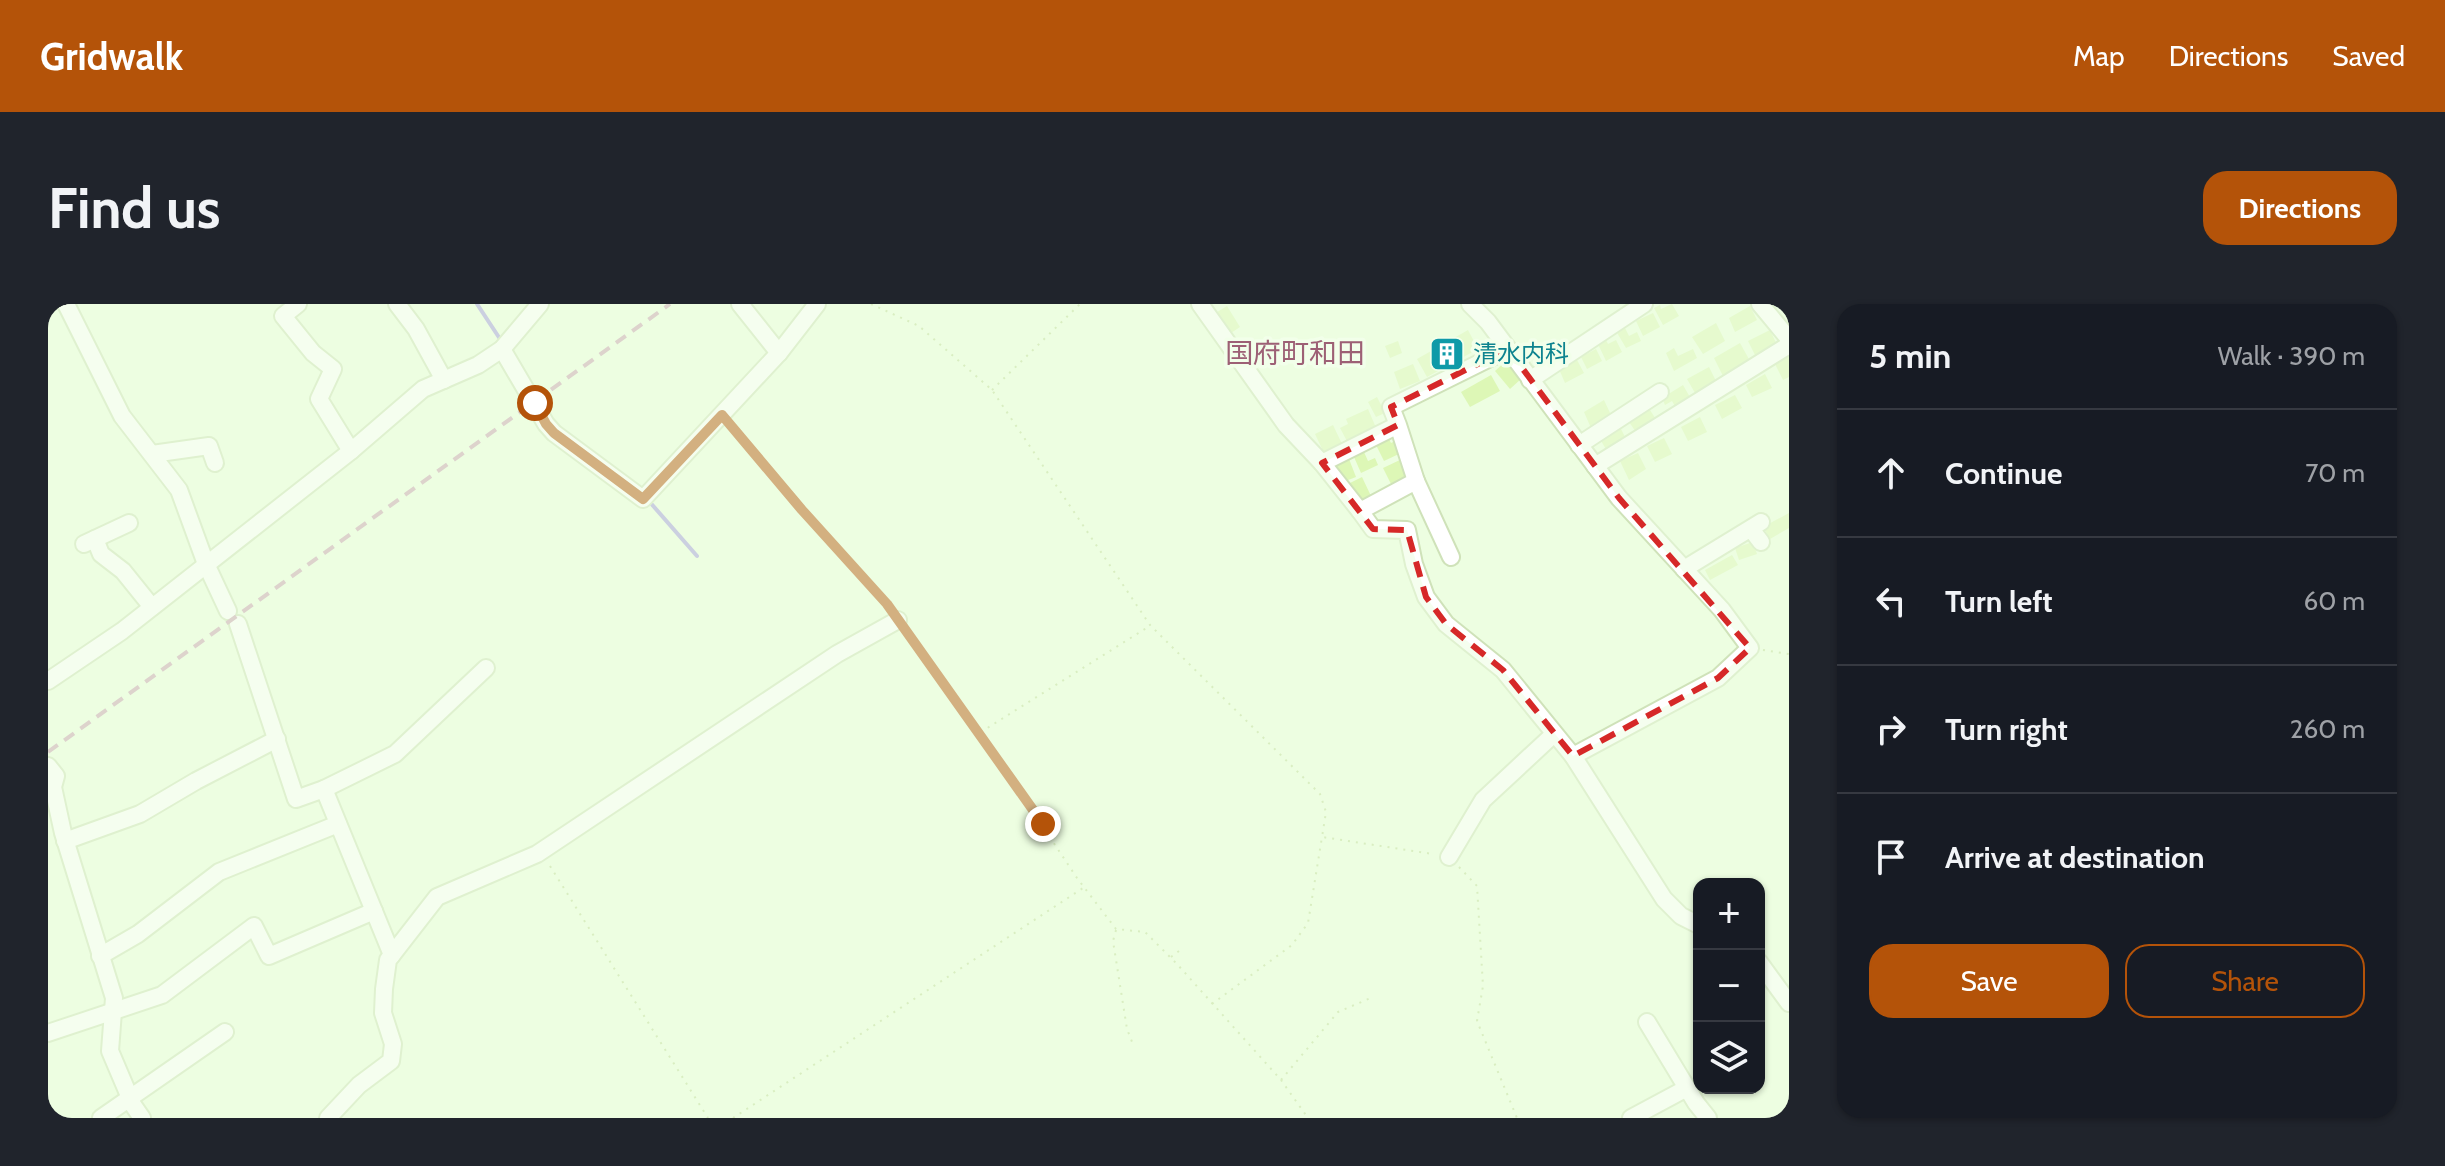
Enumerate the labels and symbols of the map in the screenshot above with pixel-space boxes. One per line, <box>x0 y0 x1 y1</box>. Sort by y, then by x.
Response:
building icon: 清水内科 <box>1428 335 1466 373</box>
district label: 国府町和田 <box>1225 336 1365 370</box>
place label: 清水内科 <box>1473 339 1569 368</box>
route start <box>517 385 553 421</box>
route end <box>1025 806 1061 842</box>

